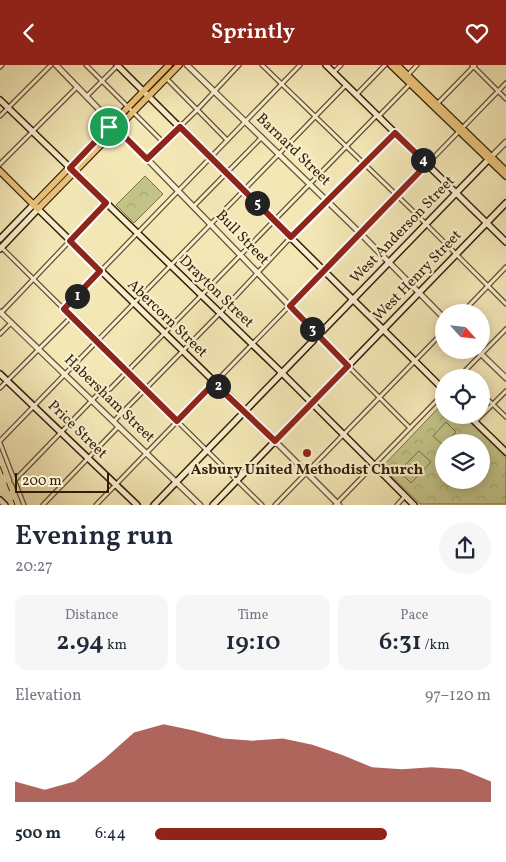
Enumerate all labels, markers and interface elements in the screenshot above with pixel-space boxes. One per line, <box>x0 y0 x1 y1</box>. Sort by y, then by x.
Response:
text: Sprintly <box>211 17 295 48</box>
icon: back <box>15 19 43 47</box>
icon: heart <box>463 19 491 47</box>
pin <box>88 106 130 148</box>
street label: Barnard Street <box>251 109 335 191</box>
icon: arrive <box>95 113 123 141</box>
pin: 4 <box>410 147 436 173</box>
text: 4 <box>419 151 428 170</box>
street label: West Anderson Street <box>346 171 460 289</box>
pin: 5 <box>244 191 270 215</box>
text: 5 <box>254 194 261 213</box>
street label: Bull Street <box>210 206 274 270</box>
street label: West Henry Street <box>369 226 467 326</box>
street label: Drayton Street <box>174 251 258 333</box>
street label: Abercorn Street <box>122 275 212 363</box>
pin: 1 <box>64 283 90 309</box>
text: 1 <box>75 287 80 306</box>
north arrow <box>435 304 490 359</box>
map controls <box>435 304 490 489</box>
pin: 3 <box>300 317 324 341</box>
text: 3 <box>309 320 316 339</box>
street label: Habersham Street <box>59 350 159 448</box>
button: locate <box>435 369 490 424</box>
pin: 2 <box>206 373 230 399</box>
text: 2 <box>215 377 222 396</box>
street label: Price Street <box>42 396 112 464</box>
button: layers <box>435 434 490 489</box>
marker: Asbury United Methodist Church <box>301 447 313 459</box>
place label: Asbury United Methodist Church <box>191 460 423 481</box>
scale bar <box>15 469 109 493</box>
text: 200 m <box>22 472 62 491</box>
text: Evening run <box>15 517 174 556</box>
button: share <box>439 522 491 574</box>
text: 20:27 <box>15 556 53 578</box>
text: Distance <box>65 606 118 625</box>
text: Time <box>238 606 268 625</box>
text: Pace <box>400 606 428 625</box>
text: 2.94 <box>56 625 104 660</box>
text: 19:10 <box>225 625 281 660</box>
text: 6:31 <box>379 625 422 660</box>
text: km <box>104 636 127 655</box>
text: /km <box>422 636 450 655</box>
text: Elevation <box>15 685 82 707</box>
text: 97–120 m <box>425 685 491 707</box>
text: 500 m <box>15 823 61 845</box>
text: 6:44 <box>95 823 126 845</box>

